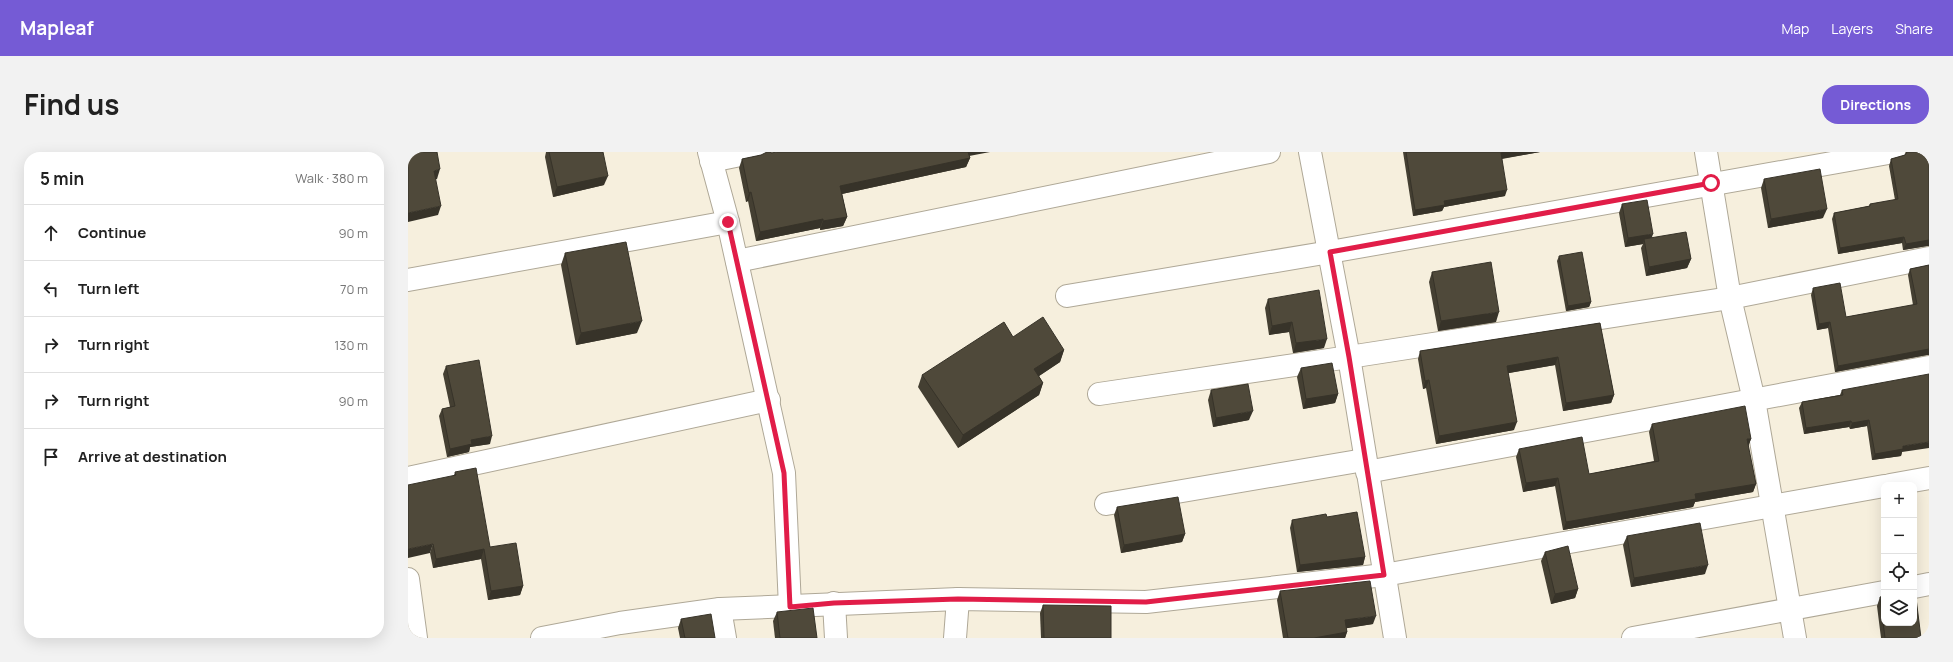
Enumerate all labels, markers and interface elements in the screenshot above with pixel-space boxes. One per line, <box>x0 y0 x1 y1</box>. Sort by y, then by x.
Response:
text: Mapleaf <box>20 15 94 41</box>
text: Map <box>1781 19 1809 38</box>
text: Layers <box>1831 19 1873 38</box>
text: Share <box>1895 19 1933 38</box>
text: Find us <box>24 85 119 123</box>
button: Directions <box>1822 85 1929 124</box>
text: 5 min <box>40 167 84 190</box>
text: Walk · 380 m <box>295 169 368 187</box>
route start <box>1702 174 1720 192</box>
route end <box>719 213 737 231</box>
icon: ahead <box>40 222 62 244</box>
text: Continue <box>78 222 146 243</box>
text: 90 m <box>338 224 368 242</box>
icon: left <box>40 278 62 300</box>
text: Turn left <box>78 278 140 299</box>
text: 70 m <box>340 280 368 298</box>
icon: right <box>40 334 62 356</box>
text: Turn right <box>78 334 149 355</box>
text: 130 m <box>334 336 368 354</box>
icon: right <box>40 390 62 412</box>
text: Turn right <box>78 390 149 411</box>
text: 90 m <box>338 392 368 410</box>
icon: arrive <box>40 446 62 468</box>
text: Arrive at destination <box>78 446 227 467</box>
map controls <box>1881 482 1917 626</box>
button: + <box>1881 482 1917 518</box>
button: − <box>1881 518 1917 554</box>
button: locate <box>1881 554 1917 590</box>
button: layers <box>1881 590 1917 626</box>

